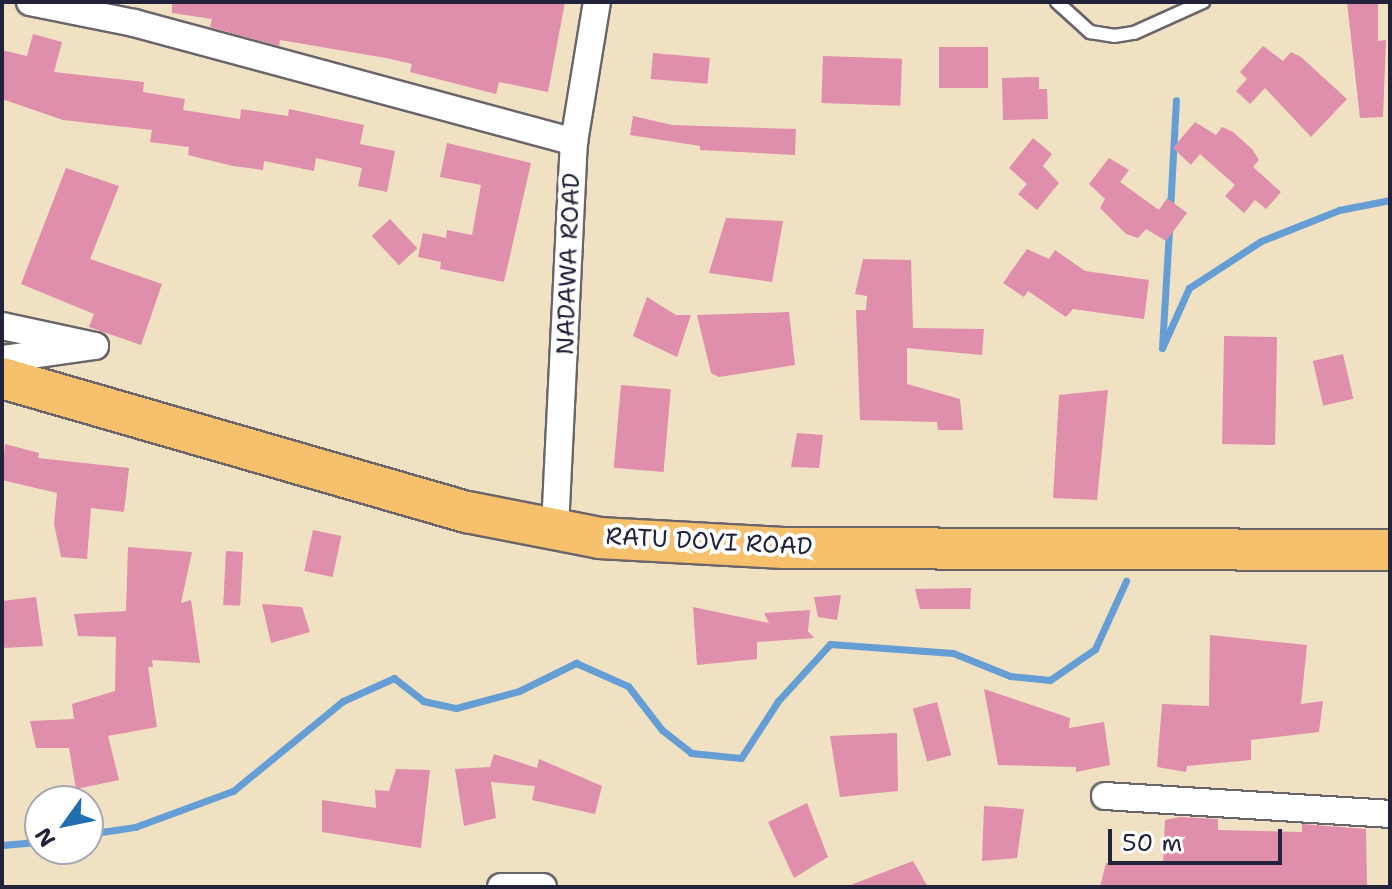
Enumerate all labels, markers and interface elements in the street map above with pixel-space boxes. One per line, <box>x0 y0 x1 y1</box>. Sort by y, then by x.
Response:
street label: NADAWA ROAD <box>551 172 587 356</box>
street label: RATU DOVI ROAD <box>605 522 813 562</box>
north arrow <box>24 785 104 865</box>
scale bar <box>1112 813 1286 863</box>
text: N <box>28 822 62 852</box>
text: 50 m <box>1122 827 1182 859</box>

